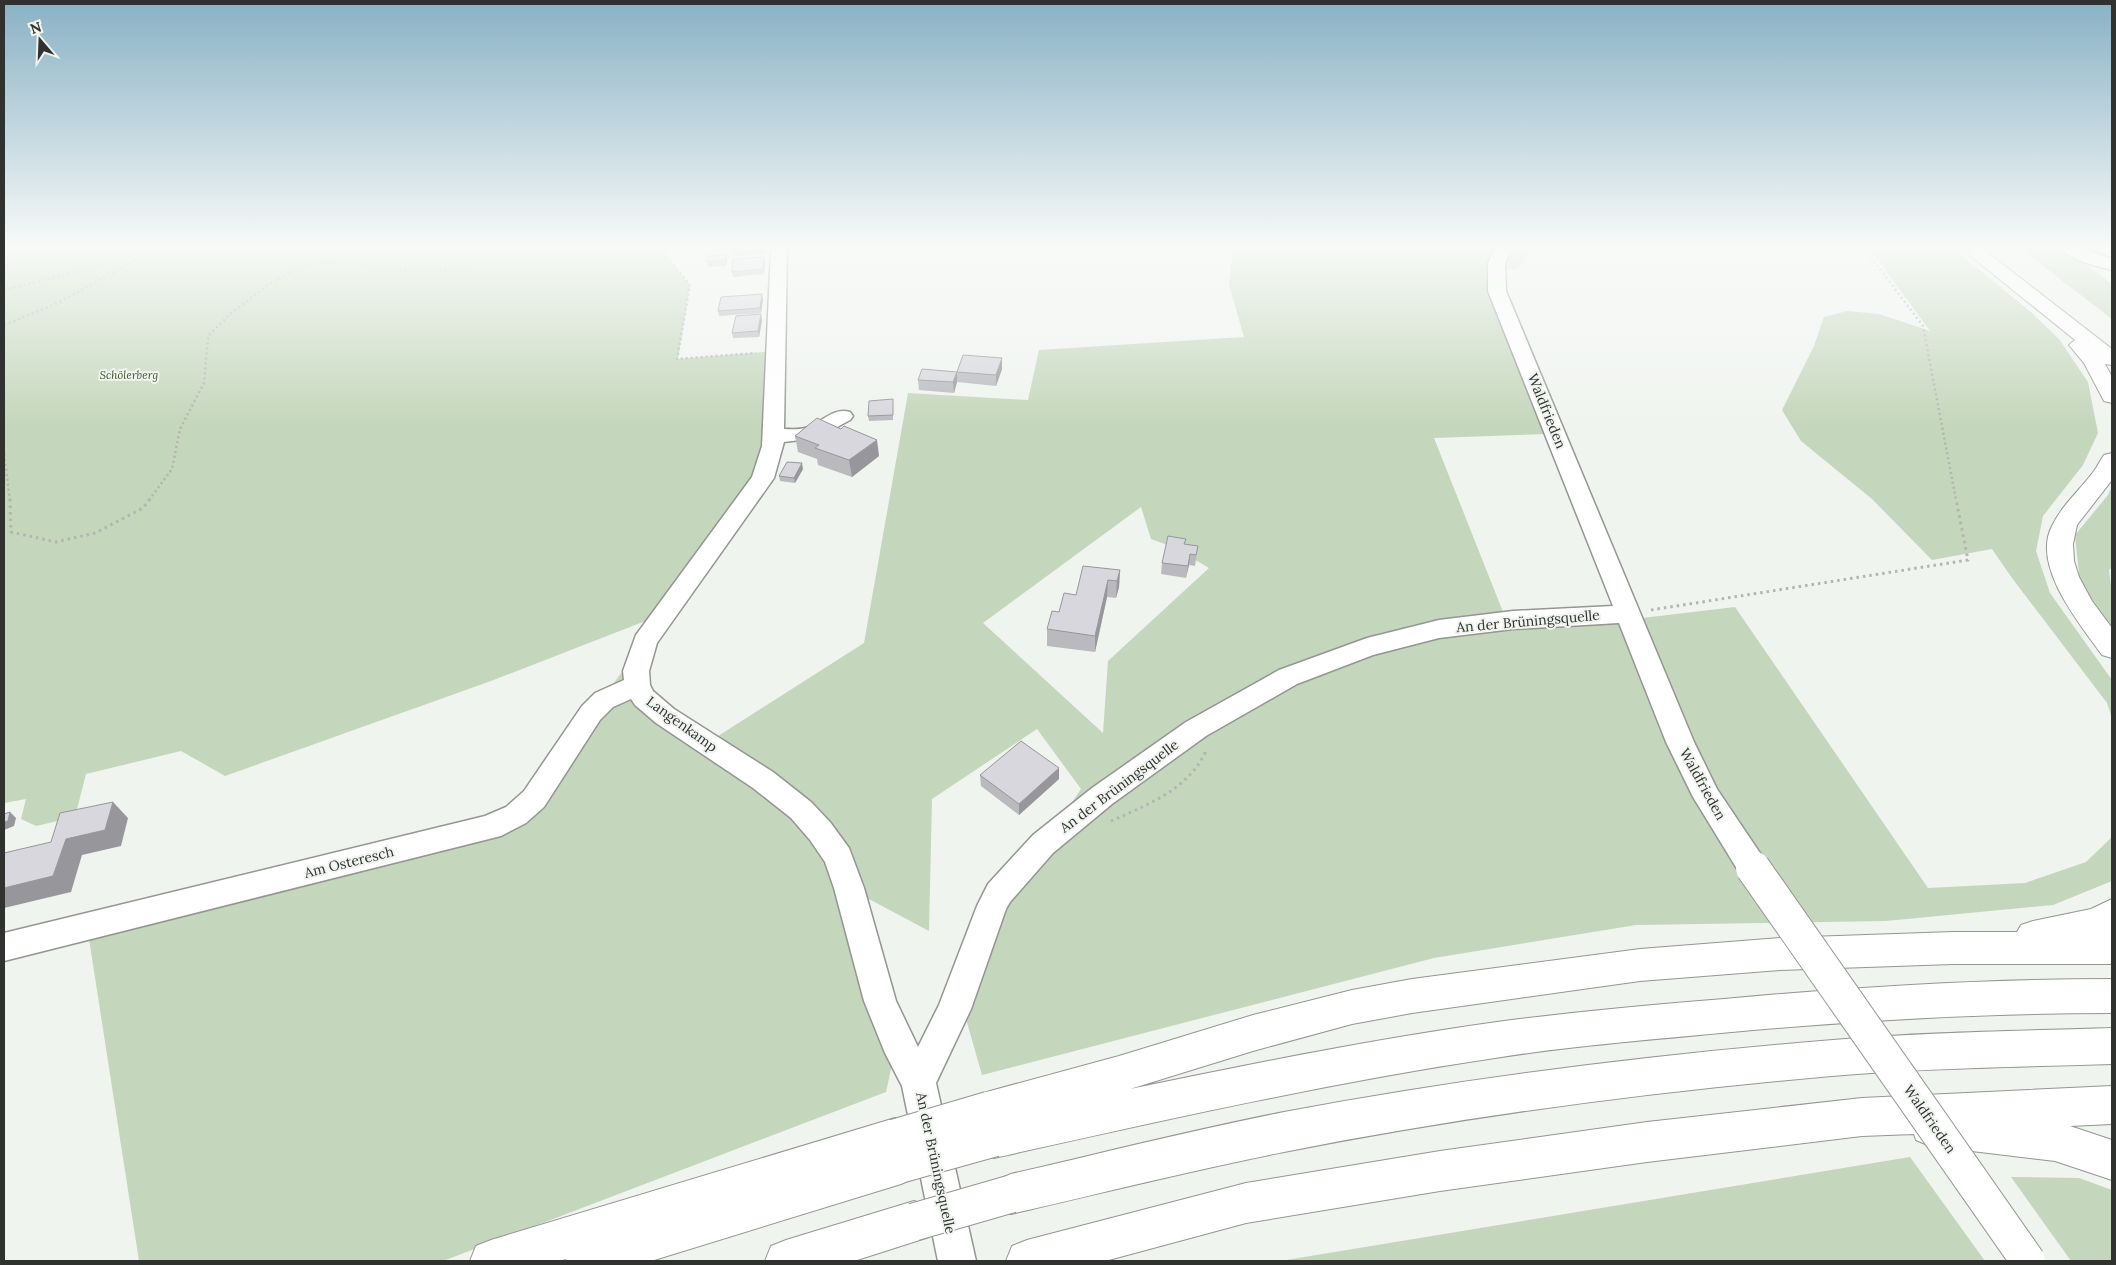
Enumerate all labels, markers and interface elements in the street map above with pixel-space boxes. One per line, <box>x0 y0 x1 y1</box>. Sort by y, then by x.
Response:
north arrow <box>15 15 65 65</box>
text: N <box>28 17 44 38</box>
park label: Schölerberg <box>100 368 158 382</box>
street label: Waldfrieden <box>1524 371 1570 452</box>
street label: An der Brüningsquelle <box>1454 606 1601 636</box>
street label: Langenkamp <box>643 692 721 756</box>
street label: An der Brüningsquelle <box>1055 735 1182 837</box>
street label: Waldfrieden <box>1676 745 1730 824</box>
street label: Am Osteresch <box>301 842 396 882</box>
street label: Waldfrieden <box>1900 1081 1960 1157</box>
street label: An der Brüningsquelle <box>912 1090 960 1236</box>

